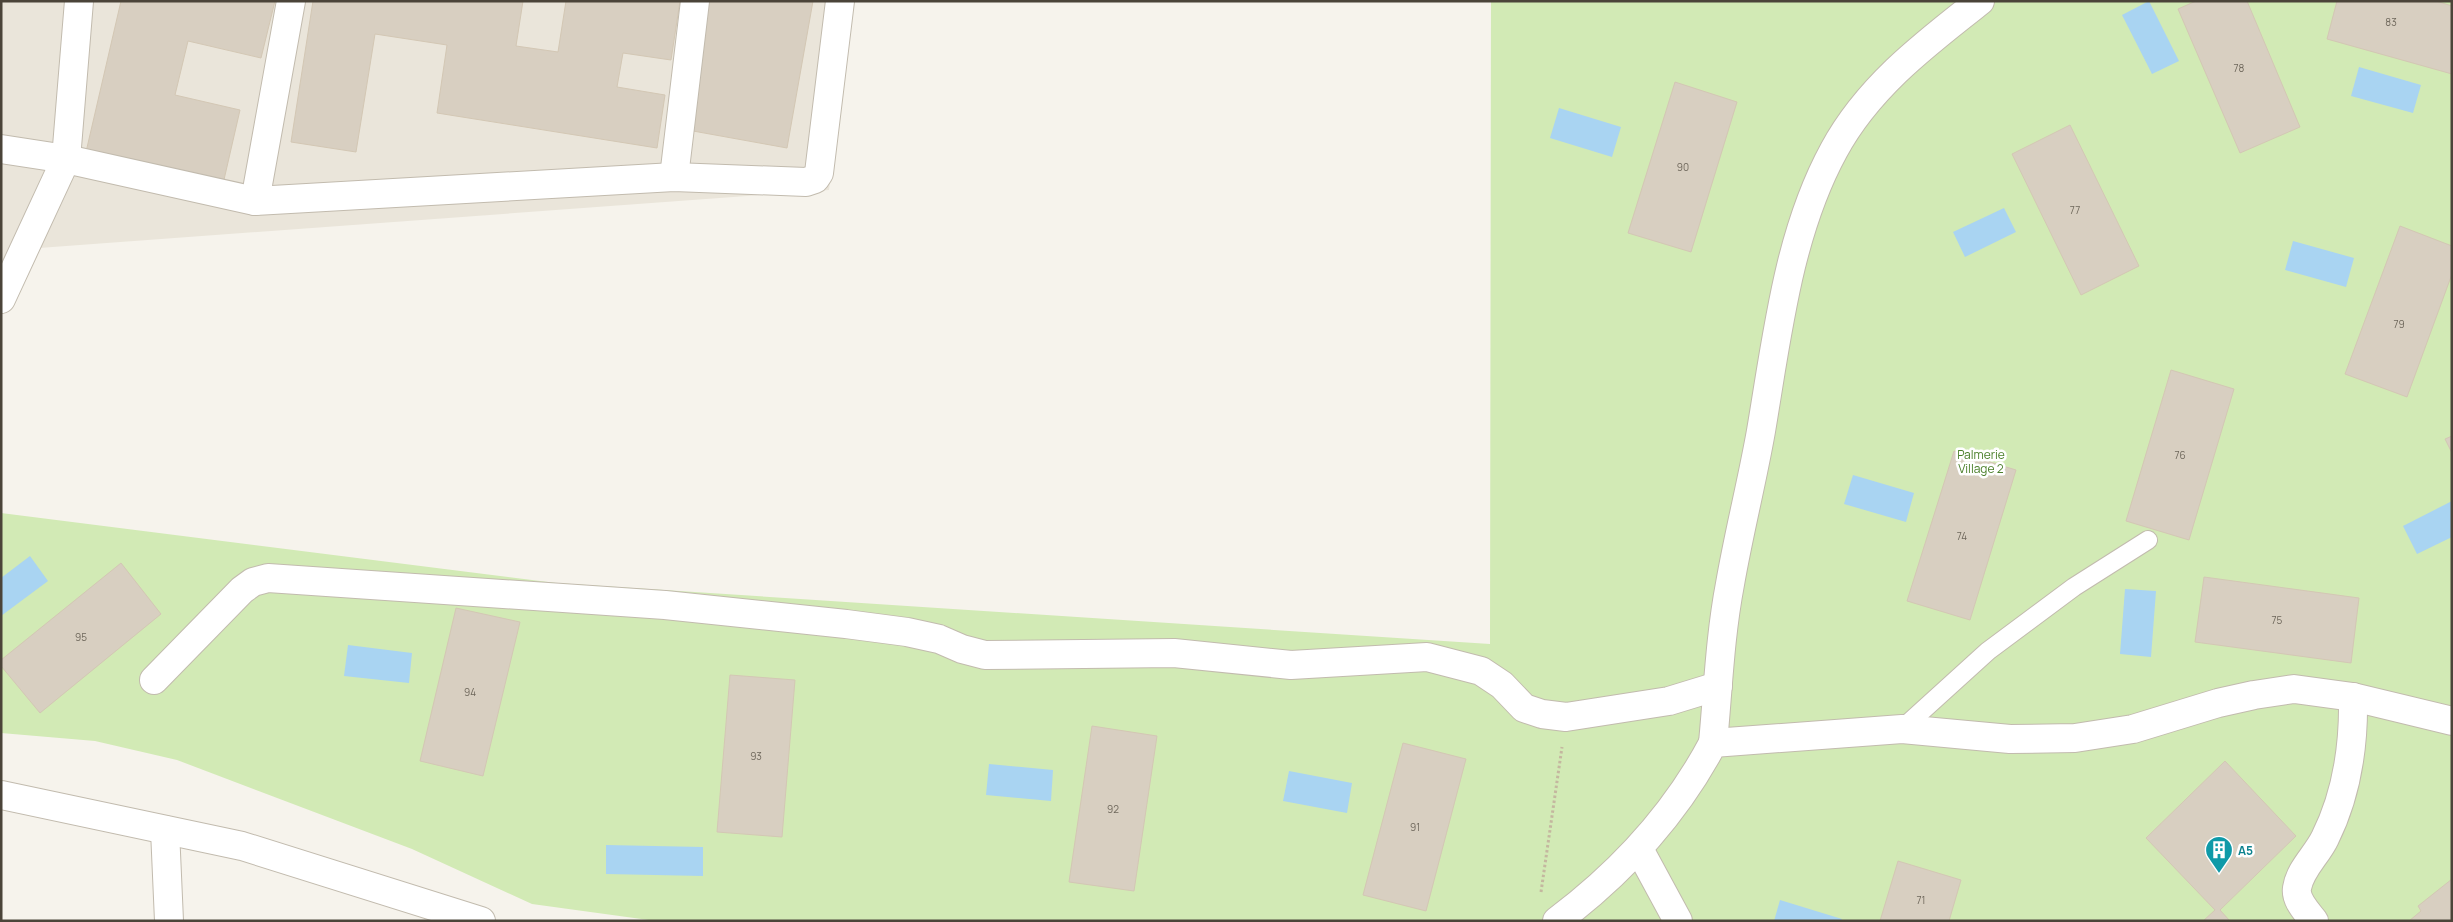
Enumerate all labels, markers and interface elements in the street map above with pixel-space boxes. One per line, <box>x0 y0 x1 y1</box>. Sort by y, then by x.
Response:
house number: 83 <box>2385 15 2397 29</box>
house number: 78 <box>2234 61 2245 75</box>
house number: 90 <box>1677 160 1689 174</box>
house number: 77 <box>2070 203 2080 217</box>
house number: 79 <box>2393 317 2405 331</box>
park label: Palmerie Village 2 <box>1957 446 2005 477</box>
house number: 76 <box>2174 448 2186 462</box>
house number: 74 <box>1957 529 1967 543</box>
house number: 75 <box>2272 613 2283 627</box>
house number: 95 <box>75 630 87 644</box>
house number: 94 <box>464 685 476 699</box>
house number: 93 <box>750 749 762 763</box>
house number: 92 <box>1107 802 1119 816</box>
house number: 91 <box>1410 820 1420 834</box>
building icon: A5 <box>2204 835 2234 874</box>
place label: A5 <box>2238 842 2253 859</box>
house number: 71 <box>1917 893 1925 907</box>

